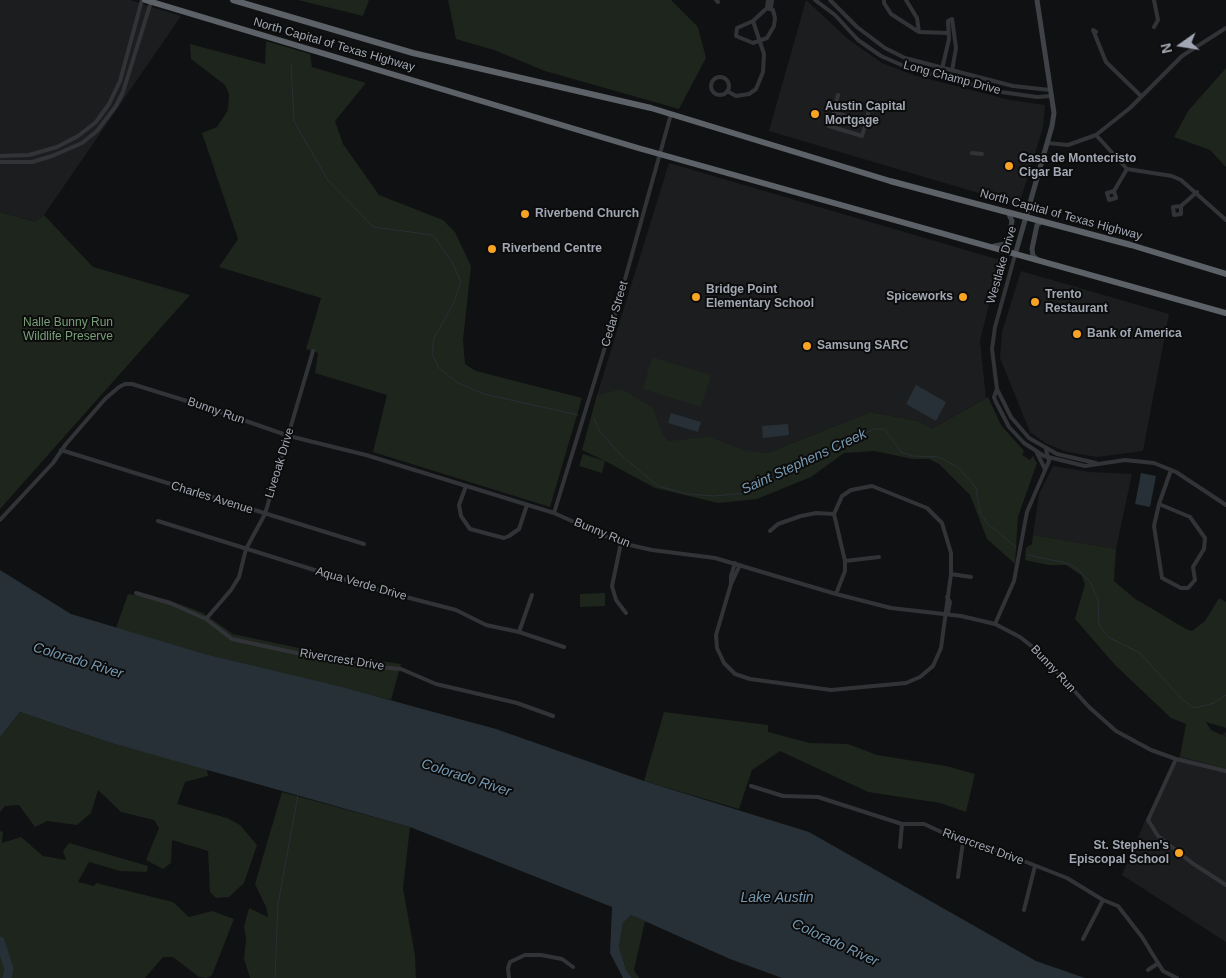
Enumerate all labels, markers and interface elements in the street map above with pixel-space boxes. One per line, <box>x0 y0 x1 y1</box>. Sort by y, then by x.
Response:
street label: North Capital of Texas Highway <box>252 15 416 75</box>
north arrow <box>1156 20 1206 70</box>
text: N <box>1157 42 1175 55</box>
street label: Long Champ Drive <box>902 58 1002 98</box>
place label: Austin Capital Mortgage <box>825 100 906 128</box>
marker: Austin Capital Mortgage <box>809 108 821 120</box>
place label: Casa de Montecristo Cigar Bar <box>1019 152 1136 180</box>
marker: Casa de Montecristo Cigar Bar <box>1003 160 1015 172</box>
street label: North Capital of Texas Highway <box>978 186 1144 244</box>
place label: Riverbend Church <box>535 207 639 221</box>
marker: Riverbend Church <box>519 208 531 220</box>
street label: Westlake Drive <box>984 224 1020 306</box>
place label: Riverbend Centre <box>502 242 602 256</box>
marker: Riverbend Centre <box>486 243 498 255</box>
street label: Cedar Street <box>599 279 631 349</box>
place label: Bridge Point Elementary School <box>706 283 814 311</box>
place label: Trento Restaurant <box>1045 288 1108 316</box>
place label: Spiceworks <box>886 290 953 304</box>
marker: Bridge Point Elementary School <box>690 291 702 303</box>
marker: Spiceworks <box>957 291 969 303</box>
marker: Trento Restaurant <box>1029 296 1041 308</box>
park label: Nalle Bunny Run Wildlife Preserve <box>23 316 113 344</box>
place label: Bank of America <box>1087 327 1182 341</box>
marker: Bank of America <box>1071 328 1083 340</box>
place label: Samsung SARC <box>817 339 908 353</box>
marker: Samsung SARC <box>801 340 813 352</box>
street label: Bunny Run <box>186 395 246 427</box>
street label: Liveoak Drive <box>262 426 298 500</box>
water label: Saint Stephens Creek <box>739 426 869 498</box>
street label: Charles Avenue <box>169 479 255 517</box>
street label: Bunny Run <box>572 515 632 551</box>
street label: Aqua Verde Drive <box>314 564 408 604</box>
water label: Colorado River <box>31 639 125 683</box>
street label: Bunny Run <box>1027 642 1079 696</box>
street label: Rivercrest Drive <box>299 646 385 674</box>
water label: Colorado River <box>419 756 513 800</box>
street label: Rivercrest Drive <box>940 826 1026 868</box>
place label: St. Stephen's Episcopal School <box>1069 839 1169 867</box>
marker: St. Stephen's Episcopal School <box>1173 847 1185 859</box>
water label: Lake Austin <box>740 890 814 906</box>
water label: Colorado River <box>789 916 881 970</box>

